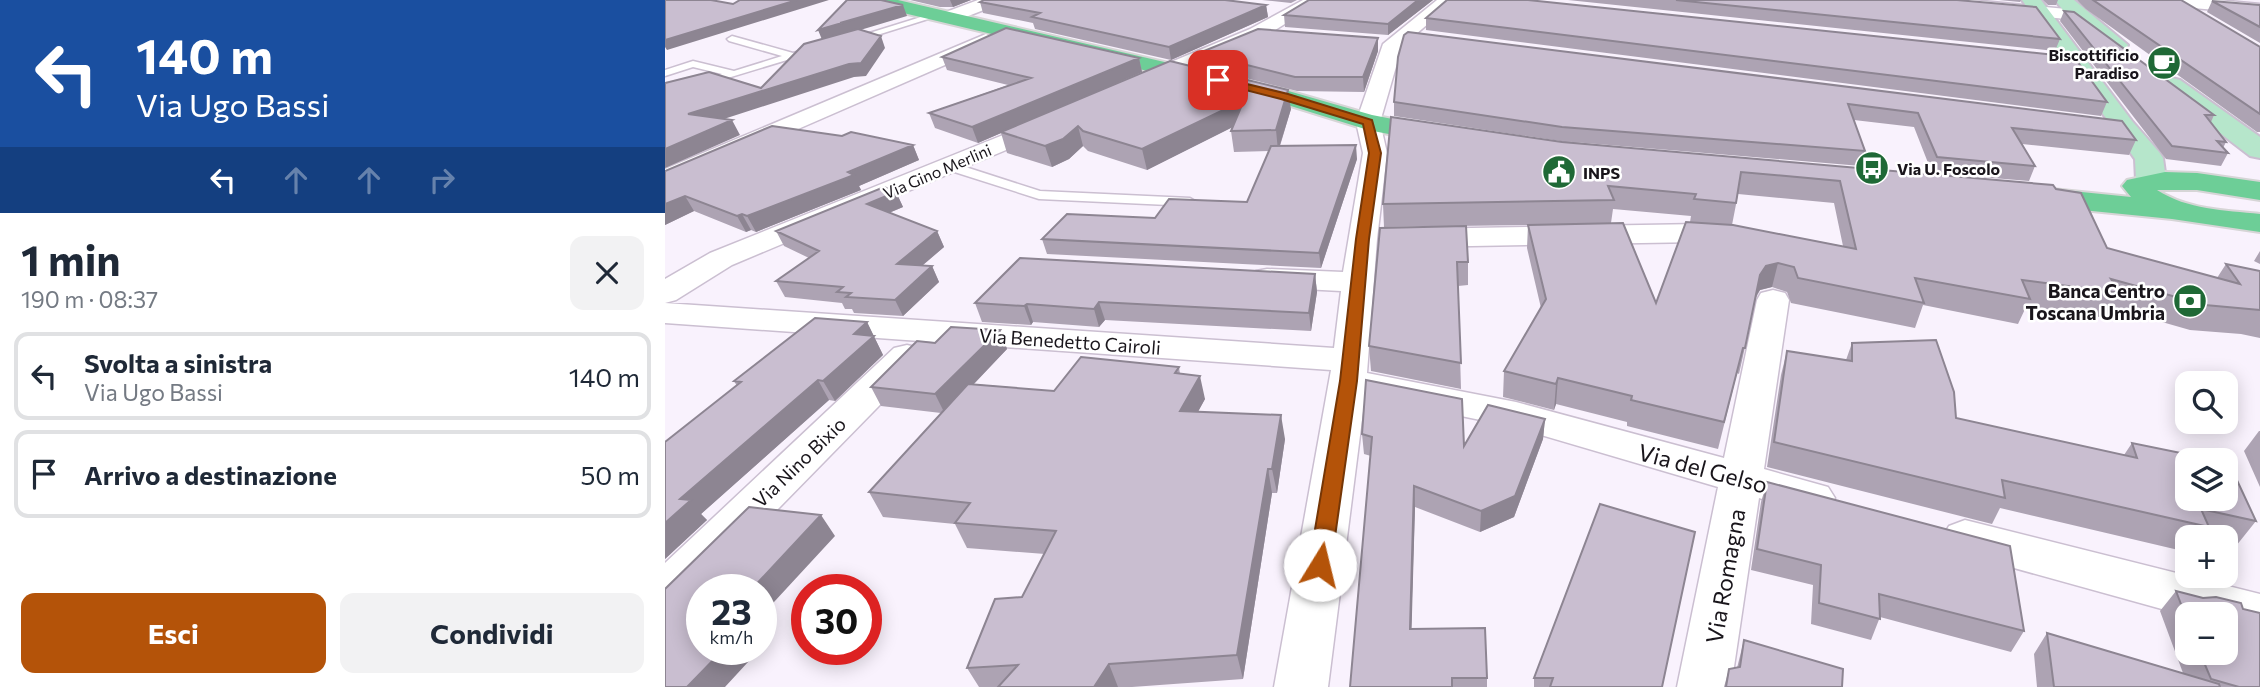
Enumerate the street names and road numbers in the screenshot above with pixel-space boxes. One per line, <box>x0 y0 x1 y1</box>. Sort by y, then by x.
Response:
street label: Via Gino Merlini <box>880 140 994 202</box>
street label: Via Benedetto Cairoli <box>978 323 1162 359</box>
street label: Via Nino Bixio <box>748 412 850 512</box>
street label: Via del Gelso <box>1635 437 1771 499</box>
street label: Via Romagna <box>1699 506 1751 646</box>

